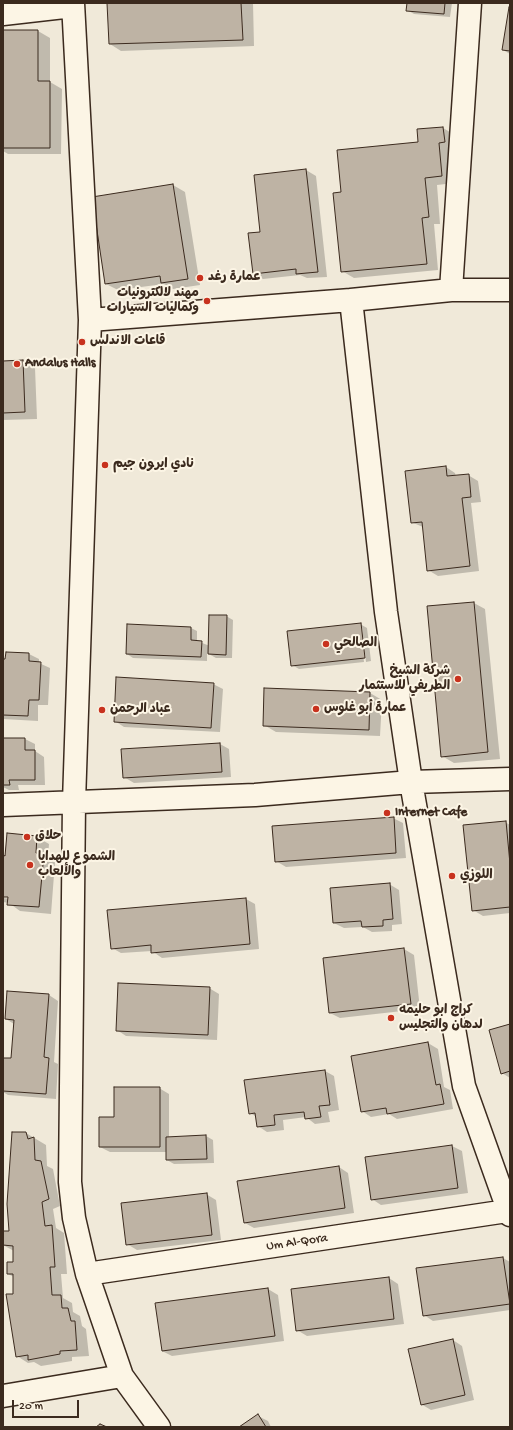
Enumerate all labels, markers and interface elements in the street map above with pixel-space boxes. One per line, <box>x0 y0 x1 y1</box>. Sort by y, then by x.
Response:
place label: عمارة رغد <box>208 270 261 286</box>
marker: عمارة رغد <box>195 273 205 283</box>
place label: مهند لالكترونيات وكماليات السيارات <box>107 286 199 317</box>
marker: مهند لالكترونيات وكماليات السيارات <box>202 296 212 306</box>
place label: قاعات الاندلس <box>90 334 165 350</box>
marker: قاعات الاندلس <box>77 337 87 347</box>
place label: Andalus Halls <box>25 356 96 372</box>
marker: Andalus Halls <box>12 359 22 369</box>
place label: نادي ايرون جيم <box>113 457 194 473</box>
marker: نادي ايرون جيم <box>100 460 110 470</box>
place label: الصالحي <box>334 636 377 652</box>
marker: الصالحي <box>321 639 331 649</box>
place label: شركة الشيخ الطريفي للاستثمار <box>359 664 450 695</box>
marker: شركة الشيخ الطريفي للاستثمار <box>453 674 463 684</box>
place label: عمارة أبو غلوس <box>324 701 407 717</box>
place label: عباد الرحمن <box>110 702 170 718</box>
marker: عمارة أبو غلوس <box>311 704 321 714</box>
marker: عباد الرحمن <box>97 705 107 715</box>
place label: Internet Cafe <box>395 805 467 821</box>
marker: Internet Cafe <box>382 808 392 818</box>
place label: حلاق <box>35 829 61 845</box>
marker: حلاق <box>22 832 32 842</box>
place label: الشموع للهدايا والألعاب <box>38 850 115 881</box>
marker: الشموع للهدايا والألعاب <box>25 860 35 870</box>
place label: اللوزي <box>460 868 493 884</box>
marker: اللوزي <box>447 871 457 881</box>
place label: كراج ابو حليمه لدهان والتجليس <box>399 1003 483 1034</box>
marker: كراج ابو حليمه لدهان والتجليس <box>386 1013 396 1023</box>
street label: Um Al-Qora <box>265 1231 329 1255</box>
scale bar <box>14 1392 81 1418</box>
text: 20 m <box>19 1400 43 1414</box>

